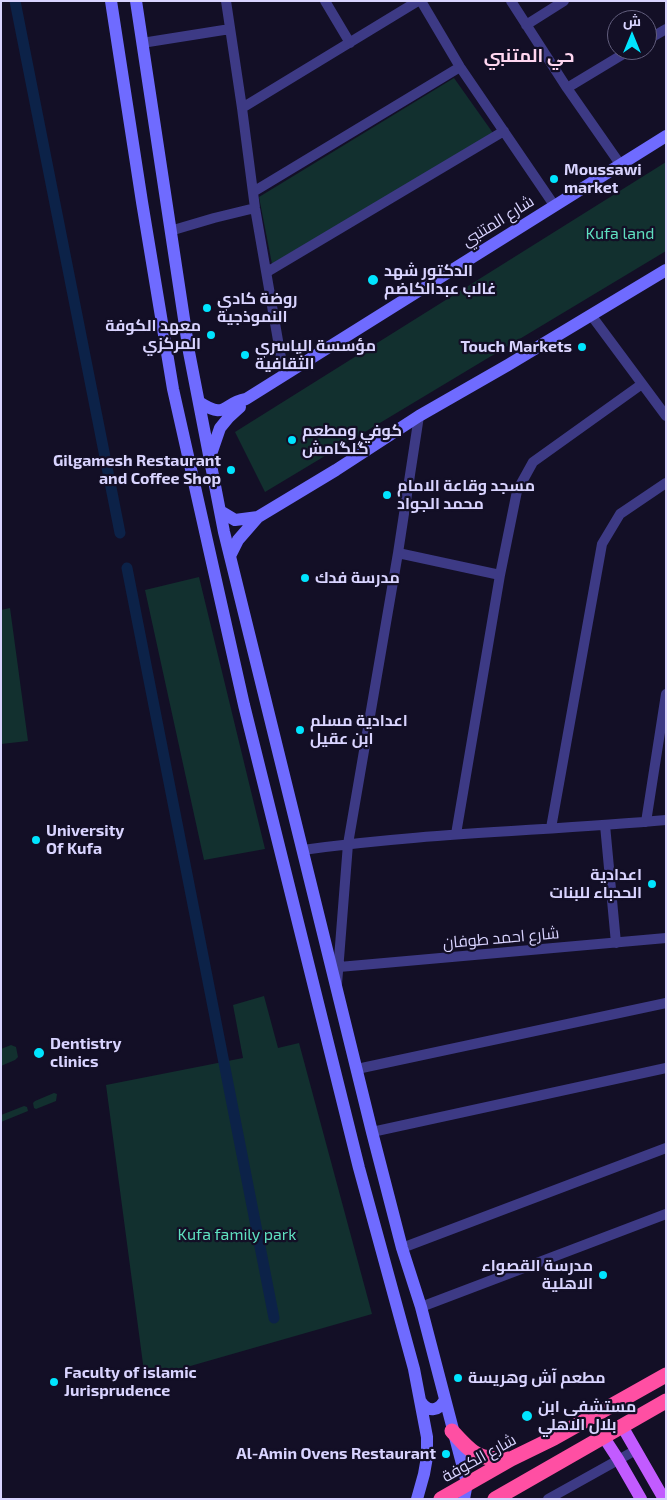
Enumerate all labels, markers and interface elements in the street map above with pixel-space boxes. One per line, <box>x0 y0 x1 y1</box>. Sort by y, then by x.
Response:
north arrow <box>607 10 657 60</box>
text: ش <box>623 12 641 29</box>
district label: حي المتنبي <box>484 45 574 67</box>
place label: Moussawi market <box>564 160 642 198</box>
marker: Moussawi market <box>548 173 560 185</box>
street label: شارع المتنبي <box>458 191 538 251</box>
park label: Kufa land <box>586 224 654 244</box>
place label: الدكتور شهد غالب عبدالكاضم <box>384 261 496 299</box>
marker: الدكتور شهد غالب عبدالكاضم <box>366 273 380 287</box>
place label: روضة كادي النموذجية <box>217 289 297 327</box>
marker: روضة كادي النموذجية <box>201 302 213 314</box>
place label: معهد الكوفة المركزي <box>105 316 201 354</box>
marker: معهد الكوفة المركزي <box>205 329 217 341</box>
place label: مؤسسة الياسري الثقافية <box>255 336 376 374</box>
place label: Touch Markets <box>461 337 572 357</box>
marker: Touch Markets <box>576 341 588 353</box>
marker: مؤسسة الياسري الثقافية <box>239 349 251 361</box>
place label: كوفي ومطعم گلگامش <box>302 421 402 459</box>
marker: كوفي ومطعم گلگامش <box>286 434 298 446</box>
place label: Gilgamesh Restaurant and Coffee Shop <box>53 451 221 489</box>
marker: Gilgamesh Restaurant and Coffee Shop <box>225 464 237 476</box>
place label: مسجد وقاعة الامام محمد الجواد <box>397 476 535 514</box>
marker: مسجد وقاعة الامام محمد الجواد <box>381 489 393 501</box>
place label: مدرسة فدك <box>315 568 400 588</box>
marker: مدرسة فدك <box>299 572 311 584</box>
place label: اعدادية مسلم ابن عقيل <box>310 711 408 749</box>
marker: اعدادية مسلم ابن عقيل <box>294 724 306 736</box>
place label: University Of Kufa <box>46 821 124 859</box>
marker: University Of Kufa <box>30 834 42 846</box>
place label: اعدادية الحدباء للبنات <box>550 865 642 903</box>
marker: اعدادية الحدباء للبنات <box>646 878 658 890</box>
street label: شارع احمد طوفان <box>442 923 560 953</box>
place label: Dentistry clinics <box>50 1034 121 1072</box>
marker: Dentistry clinics <box>32 1046 46 1060</box>
park label: Kufa family park <box>178 1225 296 1245</box>
place label: مدرسة القصواء الاهلية <box>482 1256 593 1294</box>
marker: مدرسة القصواء الاهلية <box>597 1269 609 1281</box>
place label: Faculty of islamic Jurisprudence <box>64 1363 197 1401</box>
place label: مطعم آش وهريسة <box>468 1368 606 1388</box>
marker: مطعم آش وهريسة <box>452 1372 464 1384</box>
marker: Faculty of islamic Jurisprudence <box>48 1376 60 1388</box>
place label: مستشفى ابن بلال الاهلي <box>538 1397 636 1435</box>
marker: مستشفى ابن بلال الاهلي <box>520 1409 534 1423</box>
street label: شارع الكوفة <box>438 1430 520 1486</box>
place label: Al-Amin Ovens Restaurant <box>236 1444 436 1464</box>
marker: Al-Amin Ovens Restaurant <box>440 1448 452 1460</box>

